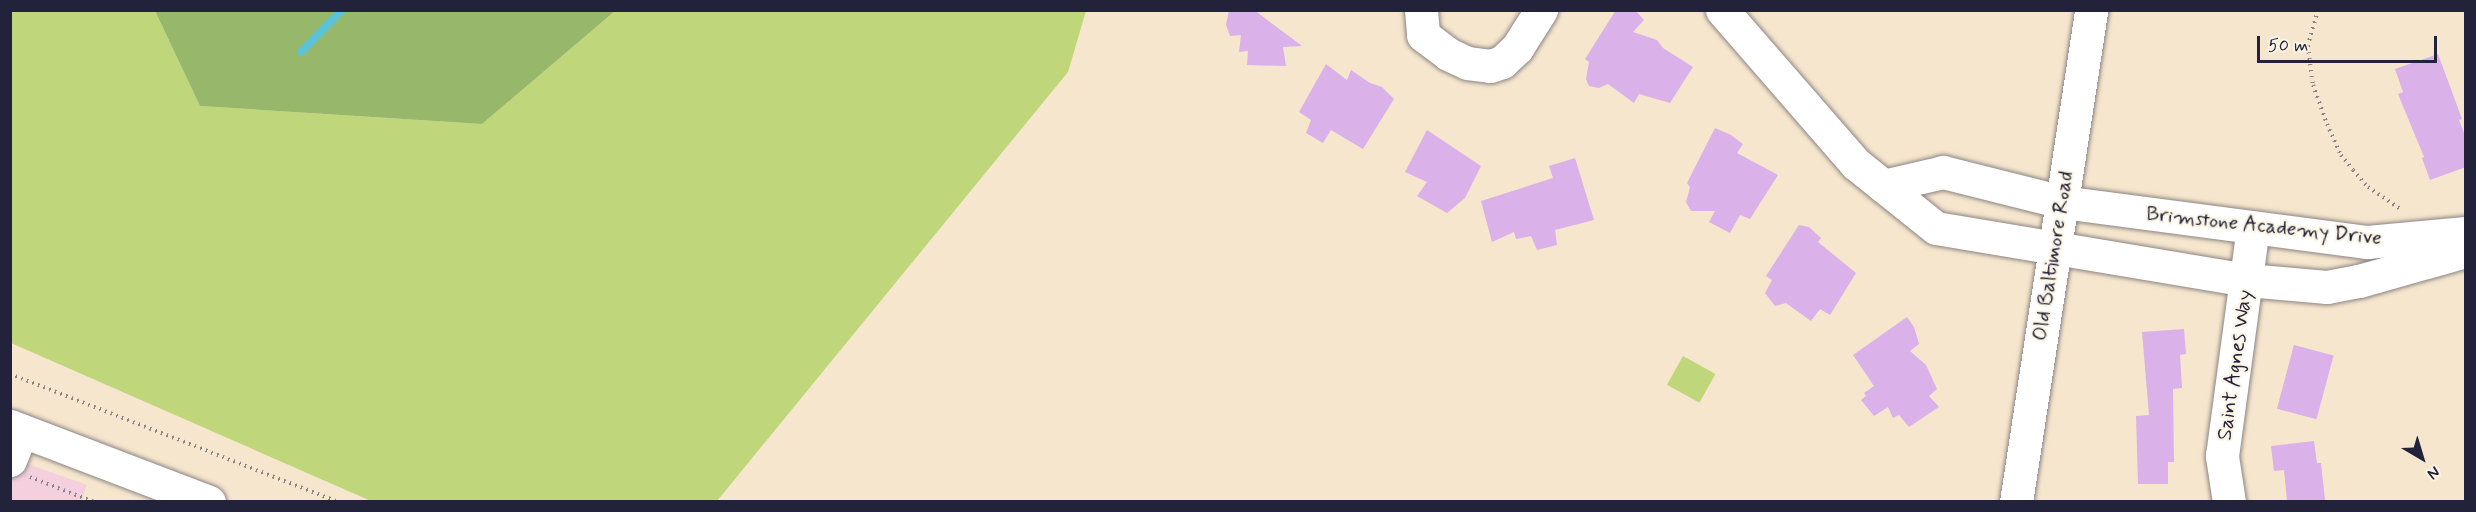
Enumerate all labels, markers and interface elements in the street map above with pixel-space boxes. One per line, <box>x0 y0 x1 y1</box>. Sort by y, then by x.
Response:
scale bar <box>2260 24 2440 62</box>
text: 50 m <box>2268 34 2308 58</box>
street label: Old Baltimore Road <box>2027 170 2079 342</box>
street label: Brimstone Academy Drive <box>2146 201 2382 251</box>
street label: Saint Agnes Way <box>2212 287 2258 443</box>
north arrow <box>2392 428 2452 488</box>
text: N <box>2423 461 2444 484</box>

